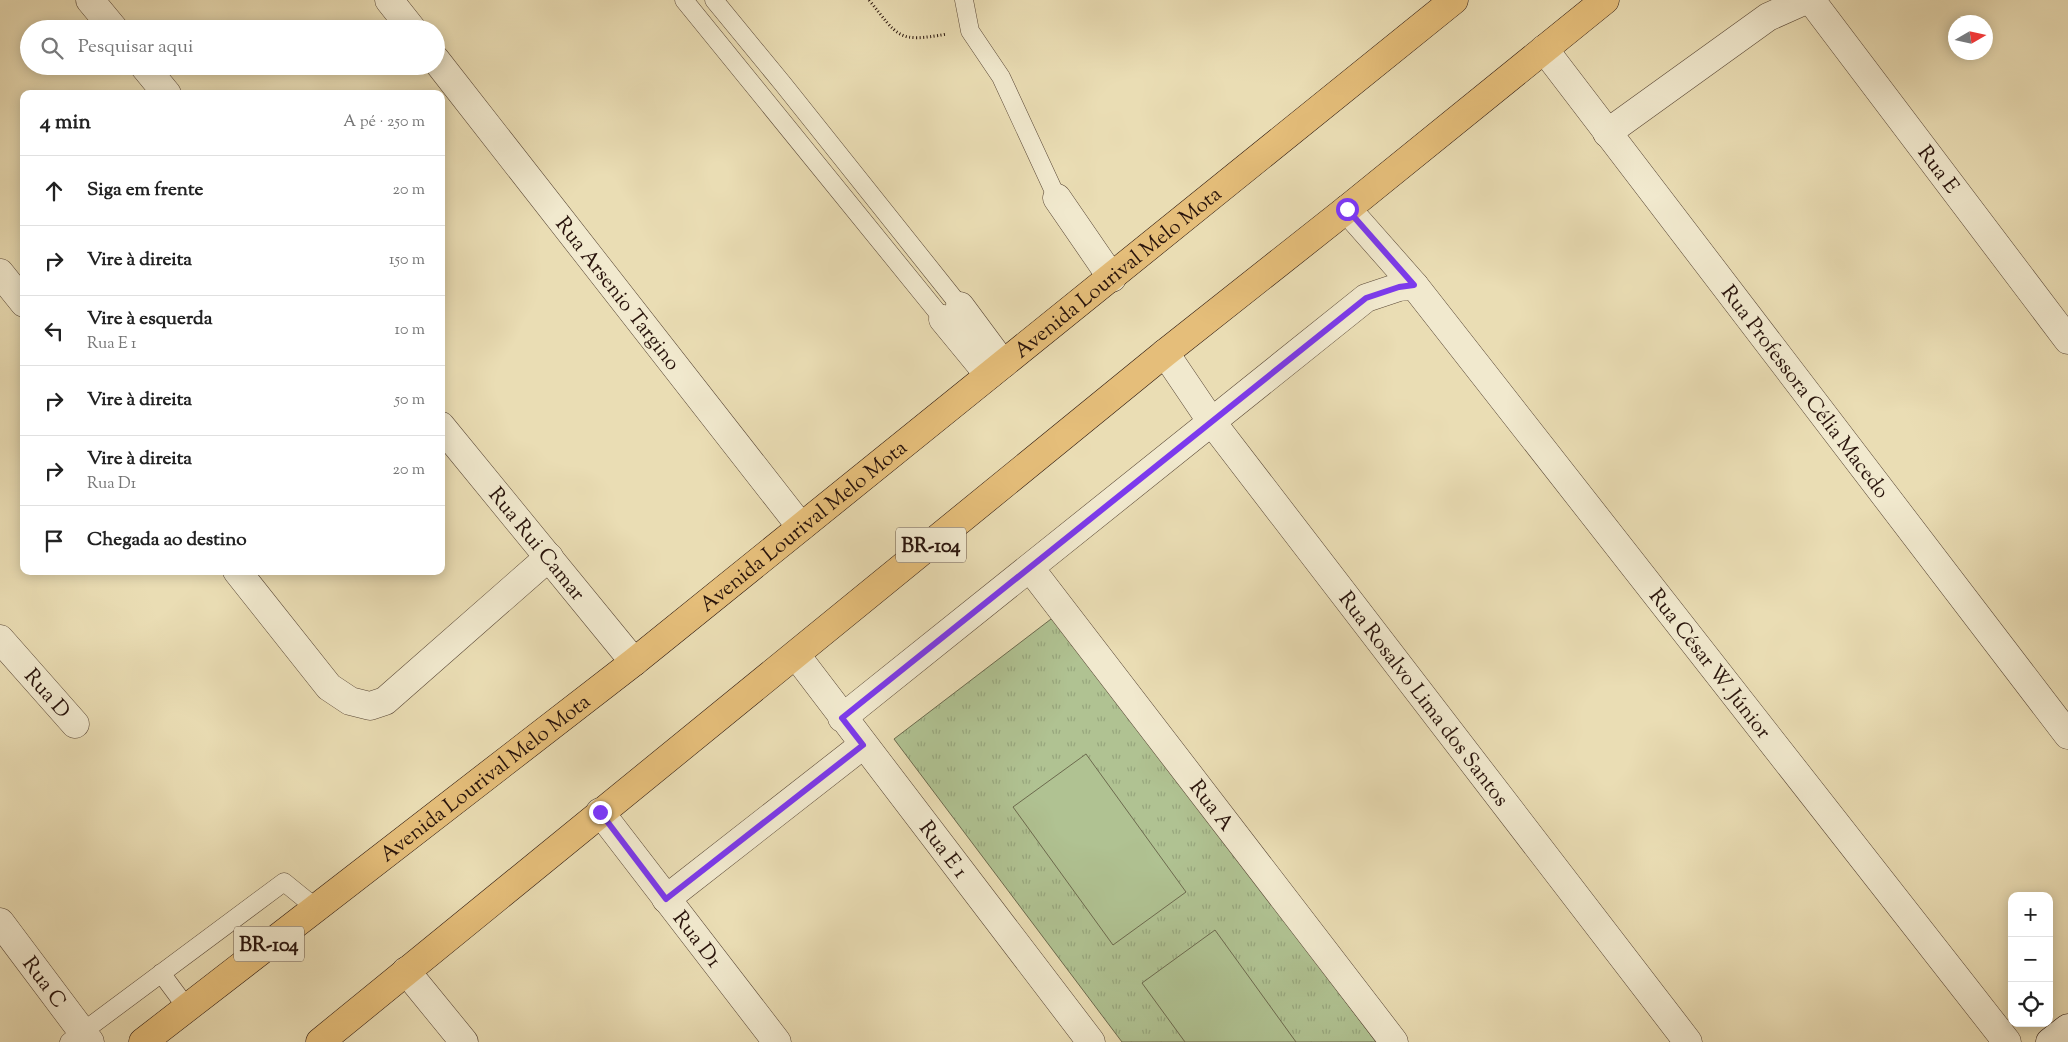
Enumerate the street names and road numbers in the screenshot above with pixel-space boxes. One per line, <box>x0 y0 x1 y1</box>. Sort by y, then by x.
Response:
street label: Rua E <box>1909 140 1966 201</box>
street label: Avenida Lourival Melo Mota <box>1008 180 1229 366</box>
street label: Rua Arsenio Targino <box>547 211 686 378</box>
street label: Rua Professora Célia Macedo <box>1713 280 1895 506</box>
street label: Avenida Lourival Melo Mota <box>694 434 915 620</box>
street label: Rua Rui Camar <box>480 482 591 608</box>
road number: BR-104 <box>896 528 966 562</box>
street label: Rua César W. Júnior <box>1641 583 1777 746</box>
street label: Rua Rosalvo Lima dos Santos <box>1330 586 1515 814</box>
street label: Rua D <box>16 663 76 726</box>
street label: Avenida Lourival Melo Mota <box>374 688 598 870</box>
street label: Rua A <box>1181 774 1240 838</box>
street label: Rua E 1 <box>911 815 974 885</box>
street label: Rua D1 <box>664 905 728 975</box>
road number: BR-104 <box>234 926 304 962</box>
street label: Rua C <box>14 951 73 1015</box>

